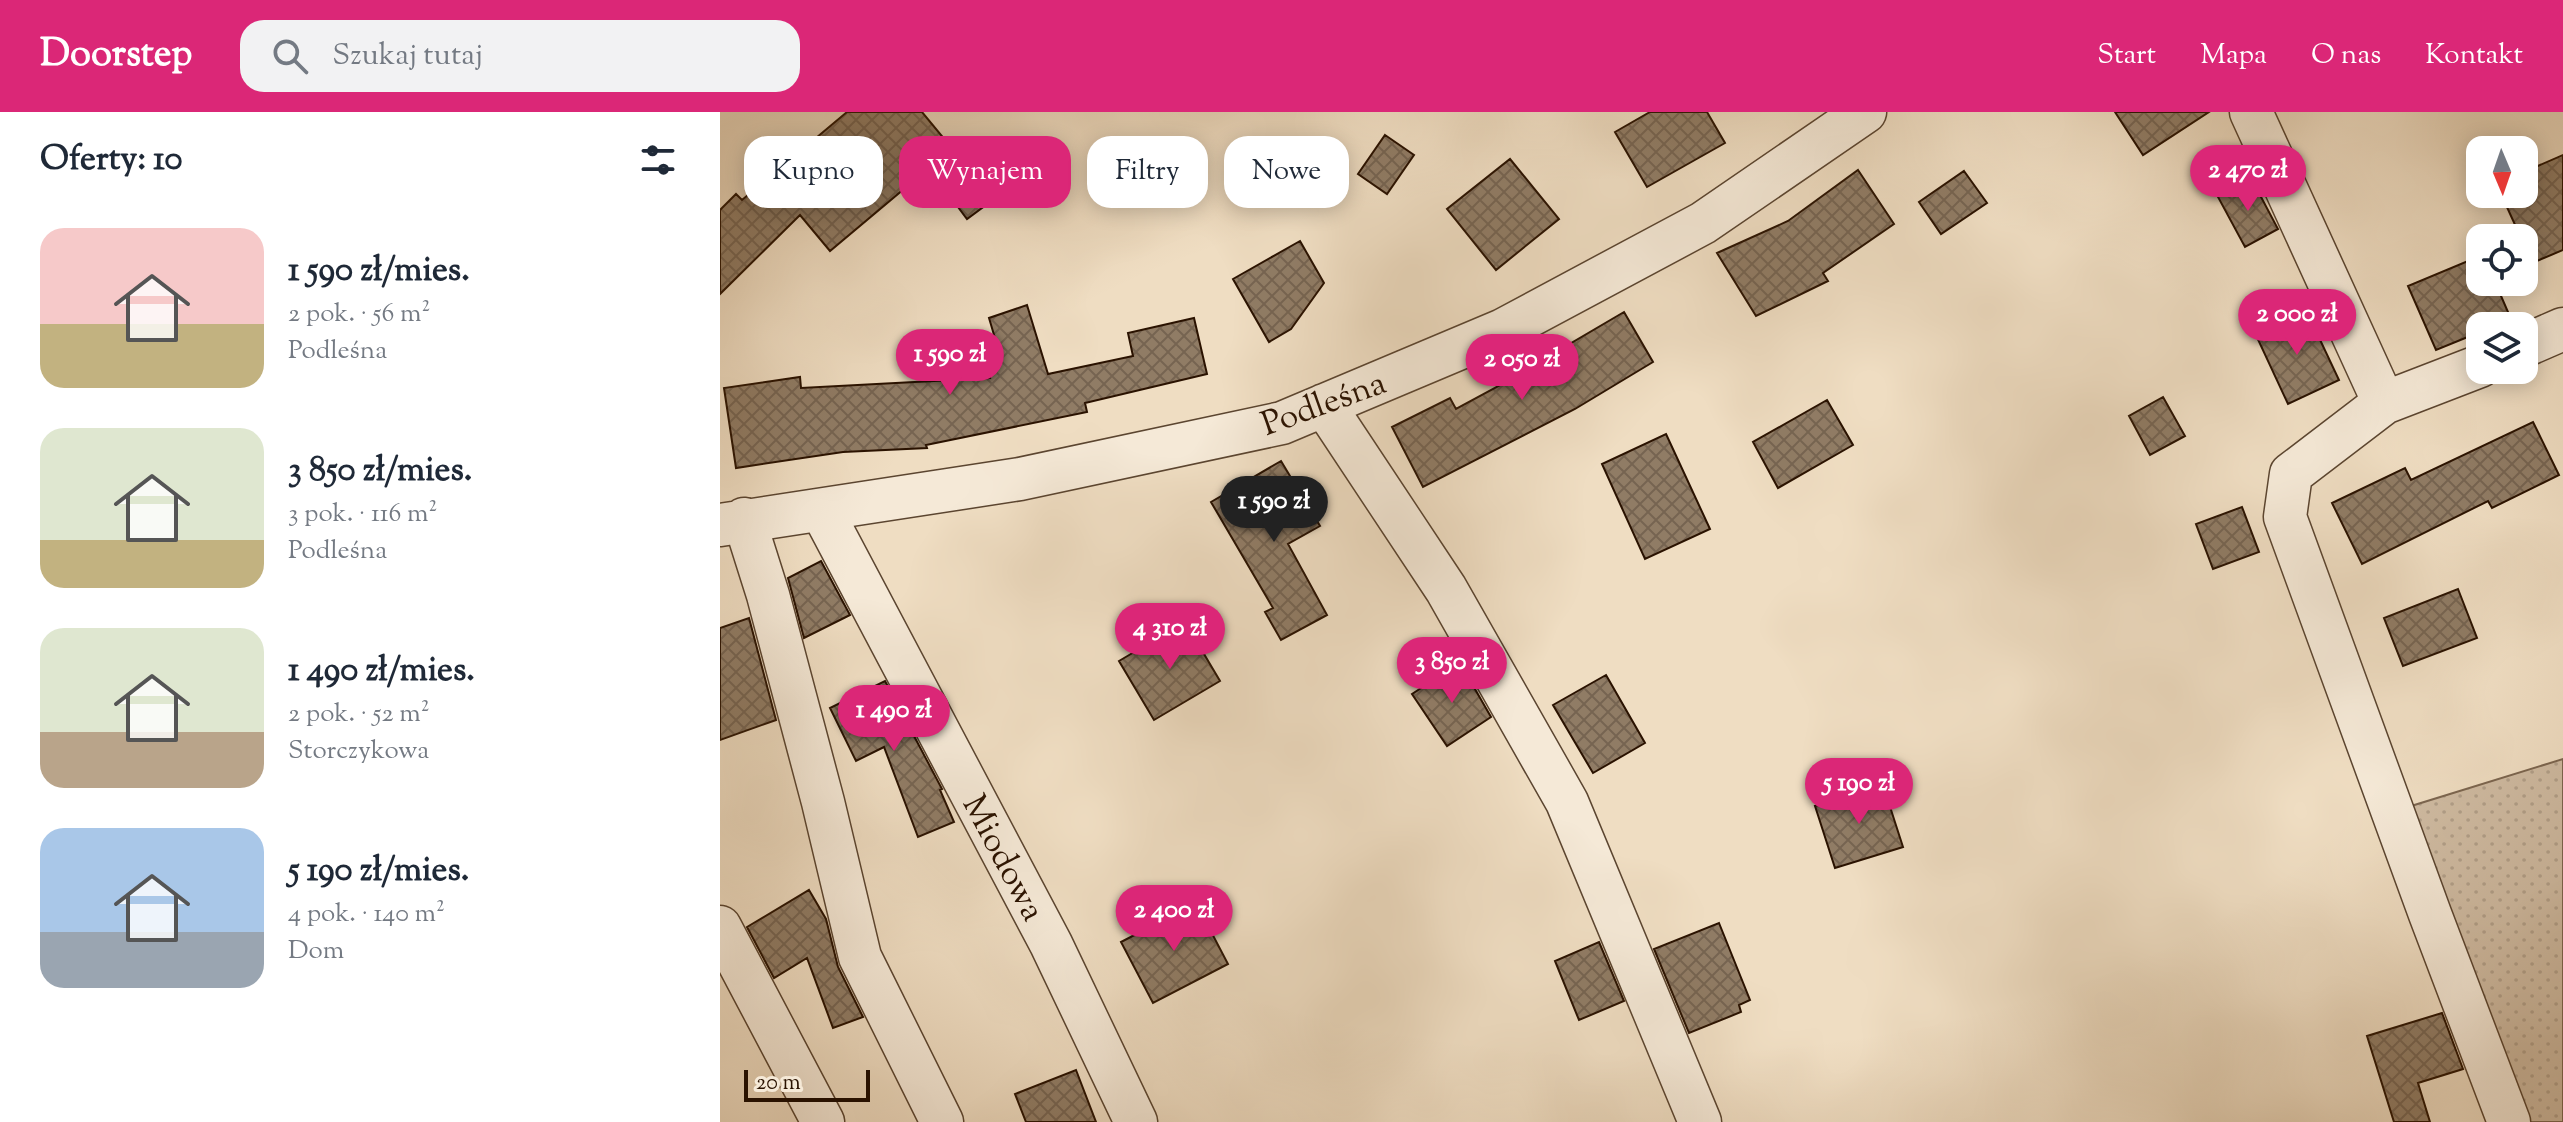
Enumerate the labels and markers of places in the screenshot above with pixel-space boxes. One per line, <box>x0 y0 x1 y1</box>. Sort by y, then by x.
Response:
pin: 2 470 zł <box>2165 145 2331 213</box>
pin: 2 000 zł <box>2214 289 2380 357</box>
pin: 1 590 zł <box>867 329 1033 397</box>
pin: 2 050 zł <box>1439 334 1605 402</box>
pin: 1 590 zł <box>1191 476 1357 544</box>
pin: 4 310 zł <box>1087 603 1253 671</box>
pin: 3 850 zł <box>1369 637 1535 705</box>
pin: 1 490 zł <box>811 685 977 753</box>
pin: 5 190 zł <box>1776 758 1942 826</box>
pin: 2 400 zł <box>1091 885 1257 953</box>

